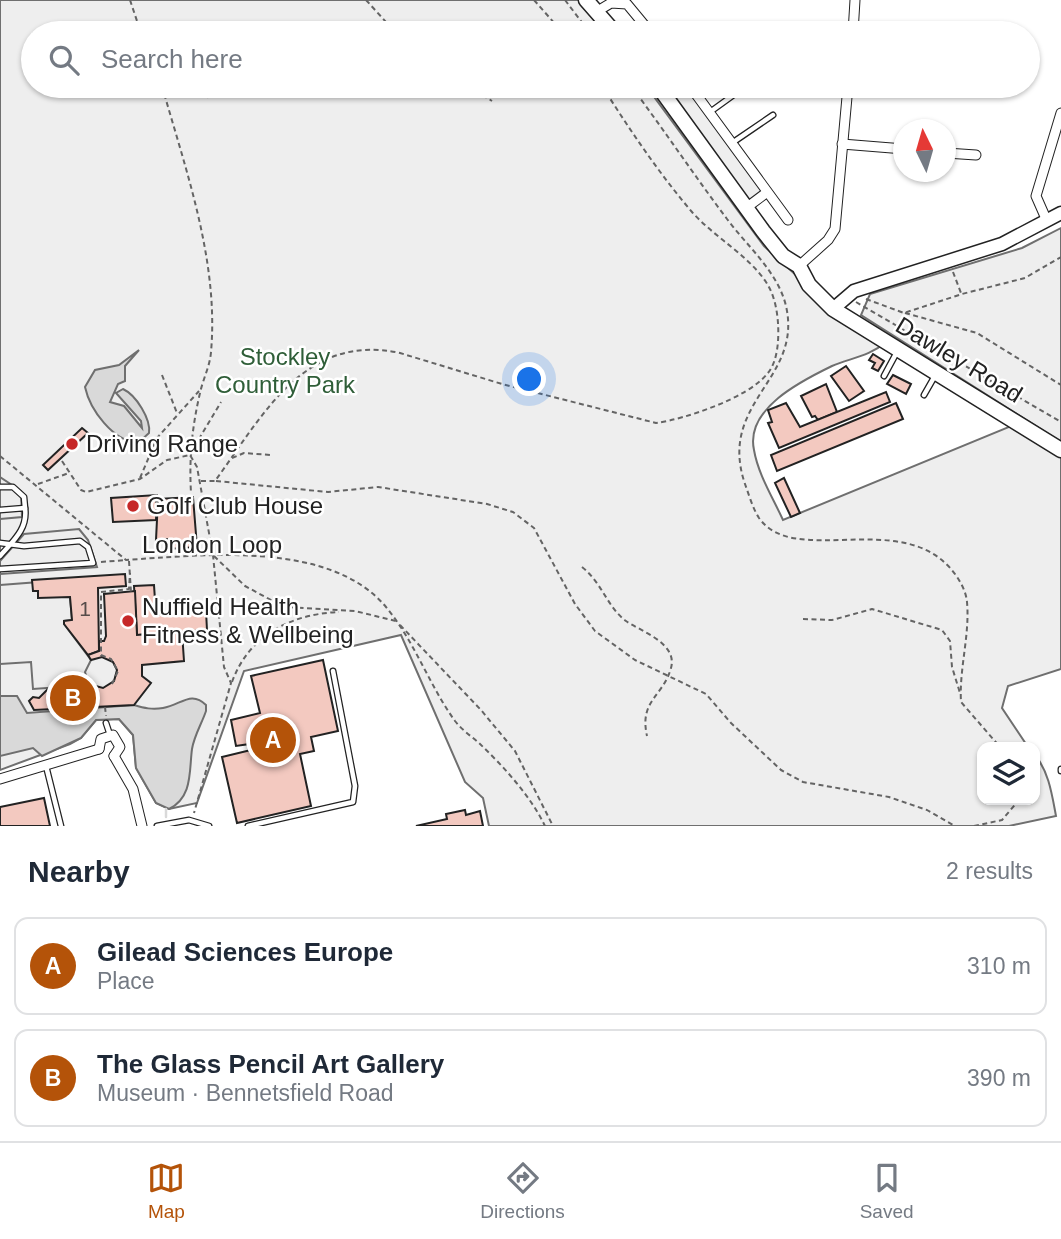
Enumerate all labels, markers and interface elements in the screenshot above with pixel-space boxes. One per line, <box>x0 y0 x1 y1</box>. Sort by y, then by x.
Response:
search box <box>21 21 1040 98</box>
icon: search <box>45 41 83 79</box>
text: Search here <box>101 44 243 74</box>
north arrow <box>893 119 956 182</box>
street label: Dawley Road <box>891 311 1027 408</box>
park label: Stockley Country Park <box>215 343 356 398</box>
your location <box>512 362 546 396</box>
place label: Driving Range <box>86 430 238 457</box>
marker: Driving Range <box>64 436 80 452</box>
place label: Golf Club House <box>147 492 323 519</box>
marker: Golf Club House <box>125 498 141 514</box>
street label: London Loop <box>142 531 282 558</box>
place label: Nuffield Health Fitness & Wellbeing <box>142 593 354 648</box>
house number: 1 <box>79 597 91 620</box>
marker: Nuffield Health Fitness & Wellbeing <box>120 613 136 629</box>
pin: B <box>50 672 96 724</box>
pin: A <box>250 714 296 766</box>
map controls <box>977 742 1040 805</box>
button: layers <box>977 742 1040 805</box>
text: Nearby <box>28 855 130 888</box>
text: 2 results <box>946 858 1033 884</box>
text: Gilead Sciences Europe <box>97 937 393 967</box>
text: A <box>45 953 61 979</box>
text: 310 m <box>967 953 1031 979</box>
text: Place <box>97 968 155 994</box>
text: The Glass Pencil Art Gallery <box>97 1049 444 1079</box>
text: B <box>45 1065 61 1091</box>
text: 390 m <box>967 1065 1031 1091</box>
text: Museum · Bennetsfield Road <box>97 1080 394 1106</box>
tab: Map <box>147 1159 185 1223</box>
tab: Directions <box>480 1159 565 1223</box>
tab: Saved <box>860 1159 914 1223</box>

